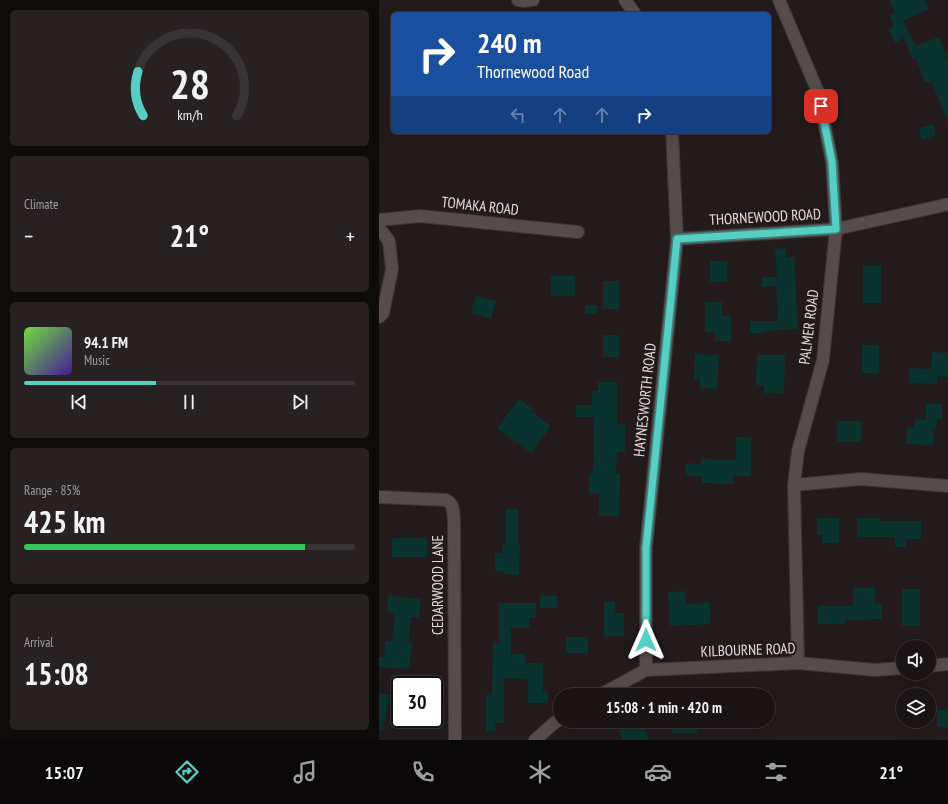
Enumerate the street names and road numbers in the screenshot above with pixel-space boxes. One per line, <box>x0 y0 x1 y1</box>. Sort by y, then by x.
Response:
street label: TOMAKA ROAD <box>441 192 520 219</box>
street label: THORNEWOOD ROAD <box>709 204 821 229</box>
street label: PALMER ROAD <box>794 288 823 365</box>
street label: HAYNESWORTH ROAD <box>629 342 660 458</box>
street label: CEDARWOOD LANE <box>428 535 447 635</box>
street label: KILBOURNE ROAD <box>700 638 796 661</box>

